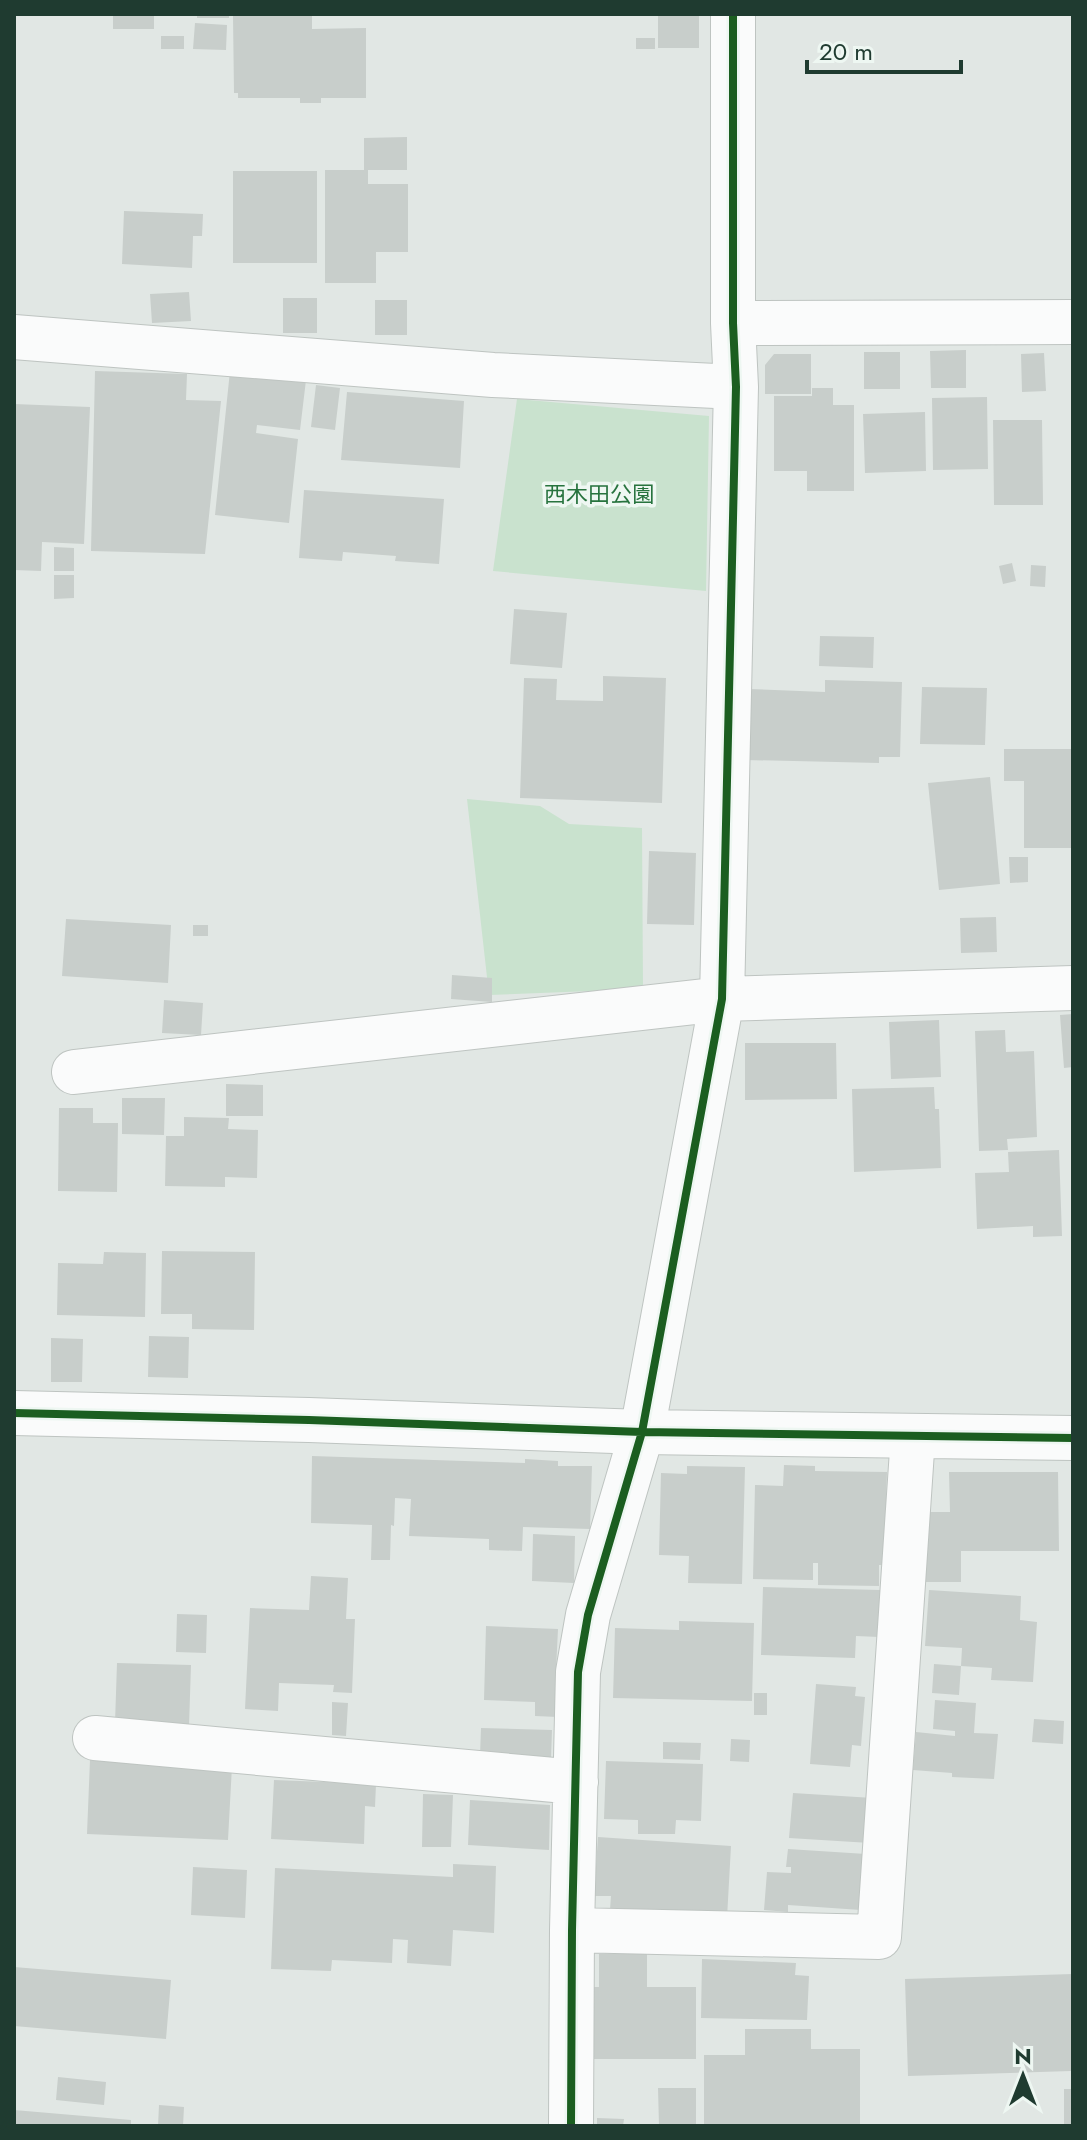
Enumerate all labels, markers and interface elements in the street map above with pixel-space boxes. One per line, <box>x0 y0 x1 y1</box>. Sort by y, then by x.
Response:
scale bar <box>807 24 961 74</box>
text: 20 m <box>819 34 873 69</box>
park label: 西木田公園 <box>544 478 654 510</box>
north arrow <box>983 2036 1063 2116</box>
text: N <box>1014 2040 1032 2072</box>

